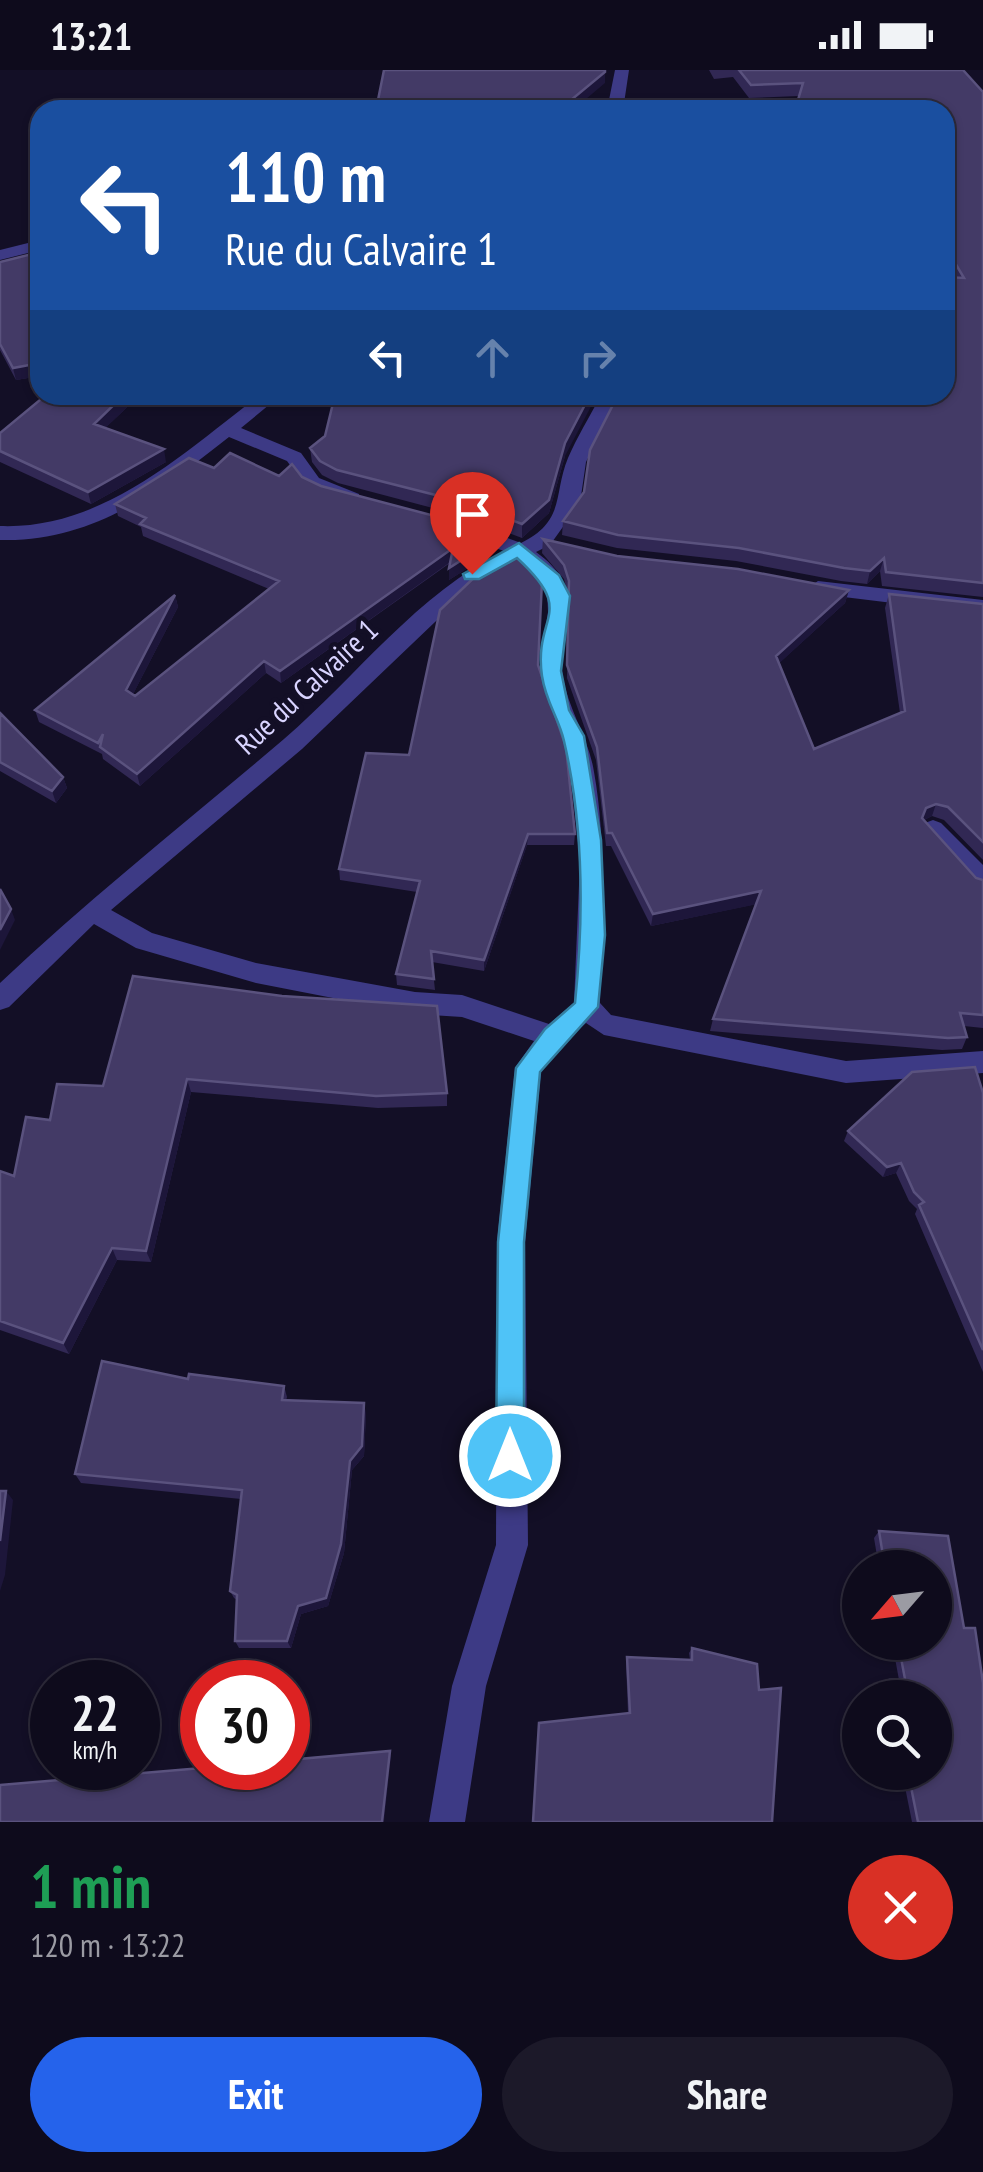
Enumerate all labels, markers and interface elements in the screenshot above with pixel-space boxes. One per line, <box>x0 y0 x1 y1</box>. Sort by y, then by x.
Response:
text: 13:21 <box>50 11 132 60</box>
text: 110 m <box>225 131 386 221</box>
icon: left <box>60 140 190 270</box>
text: Rue du Calvaire 1 <box>225 219 497 277</box>
icon: left <box>360 330 415 385</box>
icon: ahead <box>465 330 520 385</box>
icon: right <box>570 330 625 385</box>
pin <box>430 472 515 575</box>
icon: arrive <box>445 487 500 542</box>
street label: Rue du Calvaire 1 <box>226 610 386 762</box>
position arrow <box>458 1404 562 1508</box>
north arrow <box>842 1550 952 1660</box>
map controls <box>842 1550 952 1790</box>
speed limit sign: 30 <box>180 1660 310 1790</box>
text: 22 <box>71 1680 119 1745</box>
button: search <box>842 1680 952 1790</box>
text: km/h <box>73 1734 117 1766</box>
text: 1 min <box>30 1847 151 1925</box>
button: close <box>848 1855 953 1960</box>
text: 120 m · 13:22 <box>30 1924 185 1966</box>
button: Exit <box>30 2037 482 2152</box>
button: Share <box>502 2037 953 2152</box>

